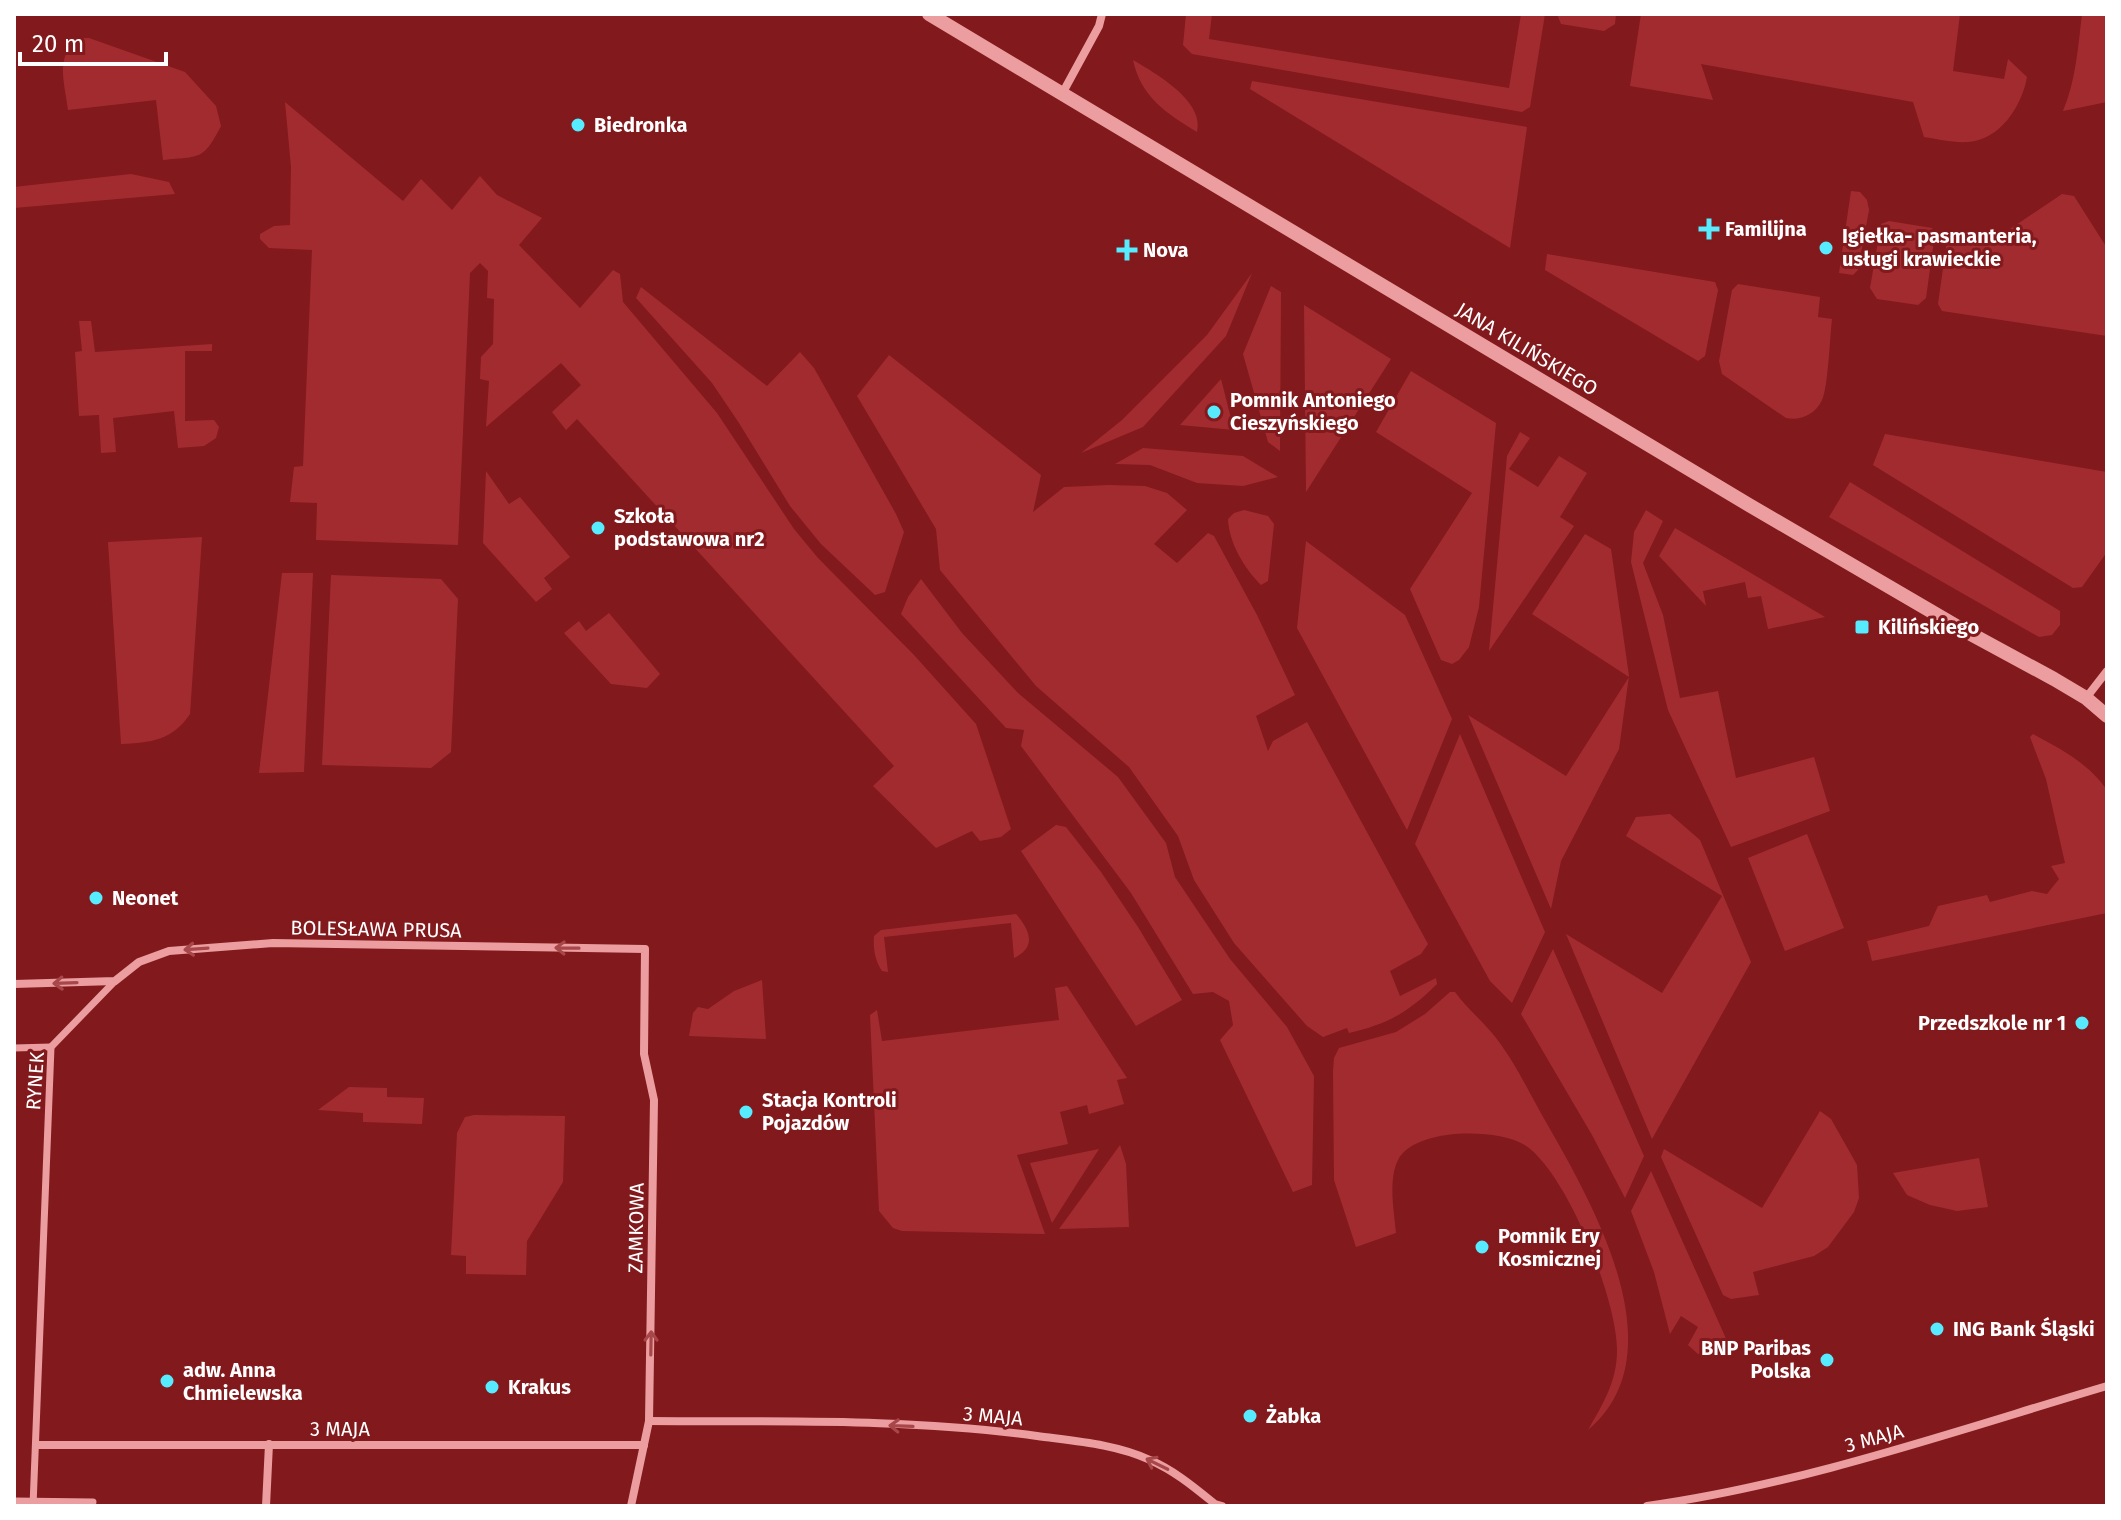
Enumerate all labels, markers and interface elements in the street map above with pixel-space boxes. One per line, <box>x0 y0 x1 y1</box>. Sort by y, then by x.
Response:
scale bar <box>20 16 166 66</box>
text: 20 m <box>32 30 84 58</box>
place label: Biedronka <box>594 113 687 137</box>
marker: Biedronka <box>569 116 587 134</box>
place label: Familijna <box>1725 217 1807 241</box>
marker: Familijna <box>1700 220 1718 238</box>
place label: Igiełka- pasmanteria, usługi krawieckie <box>1842 224 2037 271</box>
place label: Nova <box>1143 238 1189 262</box>
marker: Igiełka- pasmanteria, usługi krawieckie <box>1817 239 1835 257</box>
marker: Nova <box>1118 241 1136 259</box>
street label: JANA KILIŃSKIEGO <box>1452 297 1602 401</box>
place label: Pomnik Antoniego Cieszyńskiego <box>1230 388 1396 435</box>
marker: Pomnik Antoniego Cieszyńskiego <box>1205 403 1223 421</box>
place label: Szkoła podstawowa nr2 <box>614 504 764 551</box>
marker: Szkoła podstawowa nr2 <box>589 519 607 537</box>
place label: Kilińskiego <box>1878 615 1979 639</box>
marker: Kilińskiego <box>1853 618 1871 636</box>
place label: Neonet <box>112 886 179 910</box>
marker: Neonet <box>87 889 105 907</box>
street label: BOLESŁAWA PRUSA <box>290 916 462 943</box>
one-way arrow <box>554 940 581 956</box>
one-way arrow <box>183 942 210 957</box>
one-way arrow <box>52 975 79 990</box>
place label: Przedszkole nr 1 <box>1918 1011 2066 1035</box>
marker: Przedszkole nr 1 <box>2073 1014 2091 1032</box>
street label: RYNEK <box>21 1051 49 1111</box>
place label: Stacja Kontroli Pojazdów <box>762 1088 897 1135</box>
marker: Stacja Kontroli Pojazdów <box>737 1103 755 1121</box>
street label: ZAMKOWA <box>623 1182 649 1274</box>
place label: Pomnik Ery Kosmicznej <box>1498 1224 1601 1271</box>
marker: Pomnik Ery Kosmicznej <box>1473 1238 1491 1256</box>
place label: ING Bank Śląski <box>1953 1317 2095 1341</box>
marker: ING Bank Śląski <box>1928 1320 1946 1338</box>
one-way arrow <box>643 1330 658 1357</box>
place label: BNP Paribas Polska <box>1701 1336 1811 1383</box>
marker: BNP Paribas Polska <box>1818 1351 1836 1369</box>
place label: adw. Anna Chmielewska <box>183 1358 303 1405</box>
marker: adw. Anna Chmielewska <box>158 1372 176 1390</box>
place label: Krakus <box>508 1375 571 1399</box>
marker: Krakus <box>483 1378 501 1396</box>
street label: 3 MAJA <box>962 1401 1024 1431</box>
place label: Żabka <box>1266 1404 1321 1428</box>
marker: Żabka <box>1241 1407 1259 1425</box>
street label: 3 MAJA <box>310 1417 370 1441</box>
one-way arrow <box>888 1418 915 1433</box>
street label: 3 MAJA <box>1842 1419 1907 1457</box>
one-way arrow <box>1145 1456 1169 1471</box>

